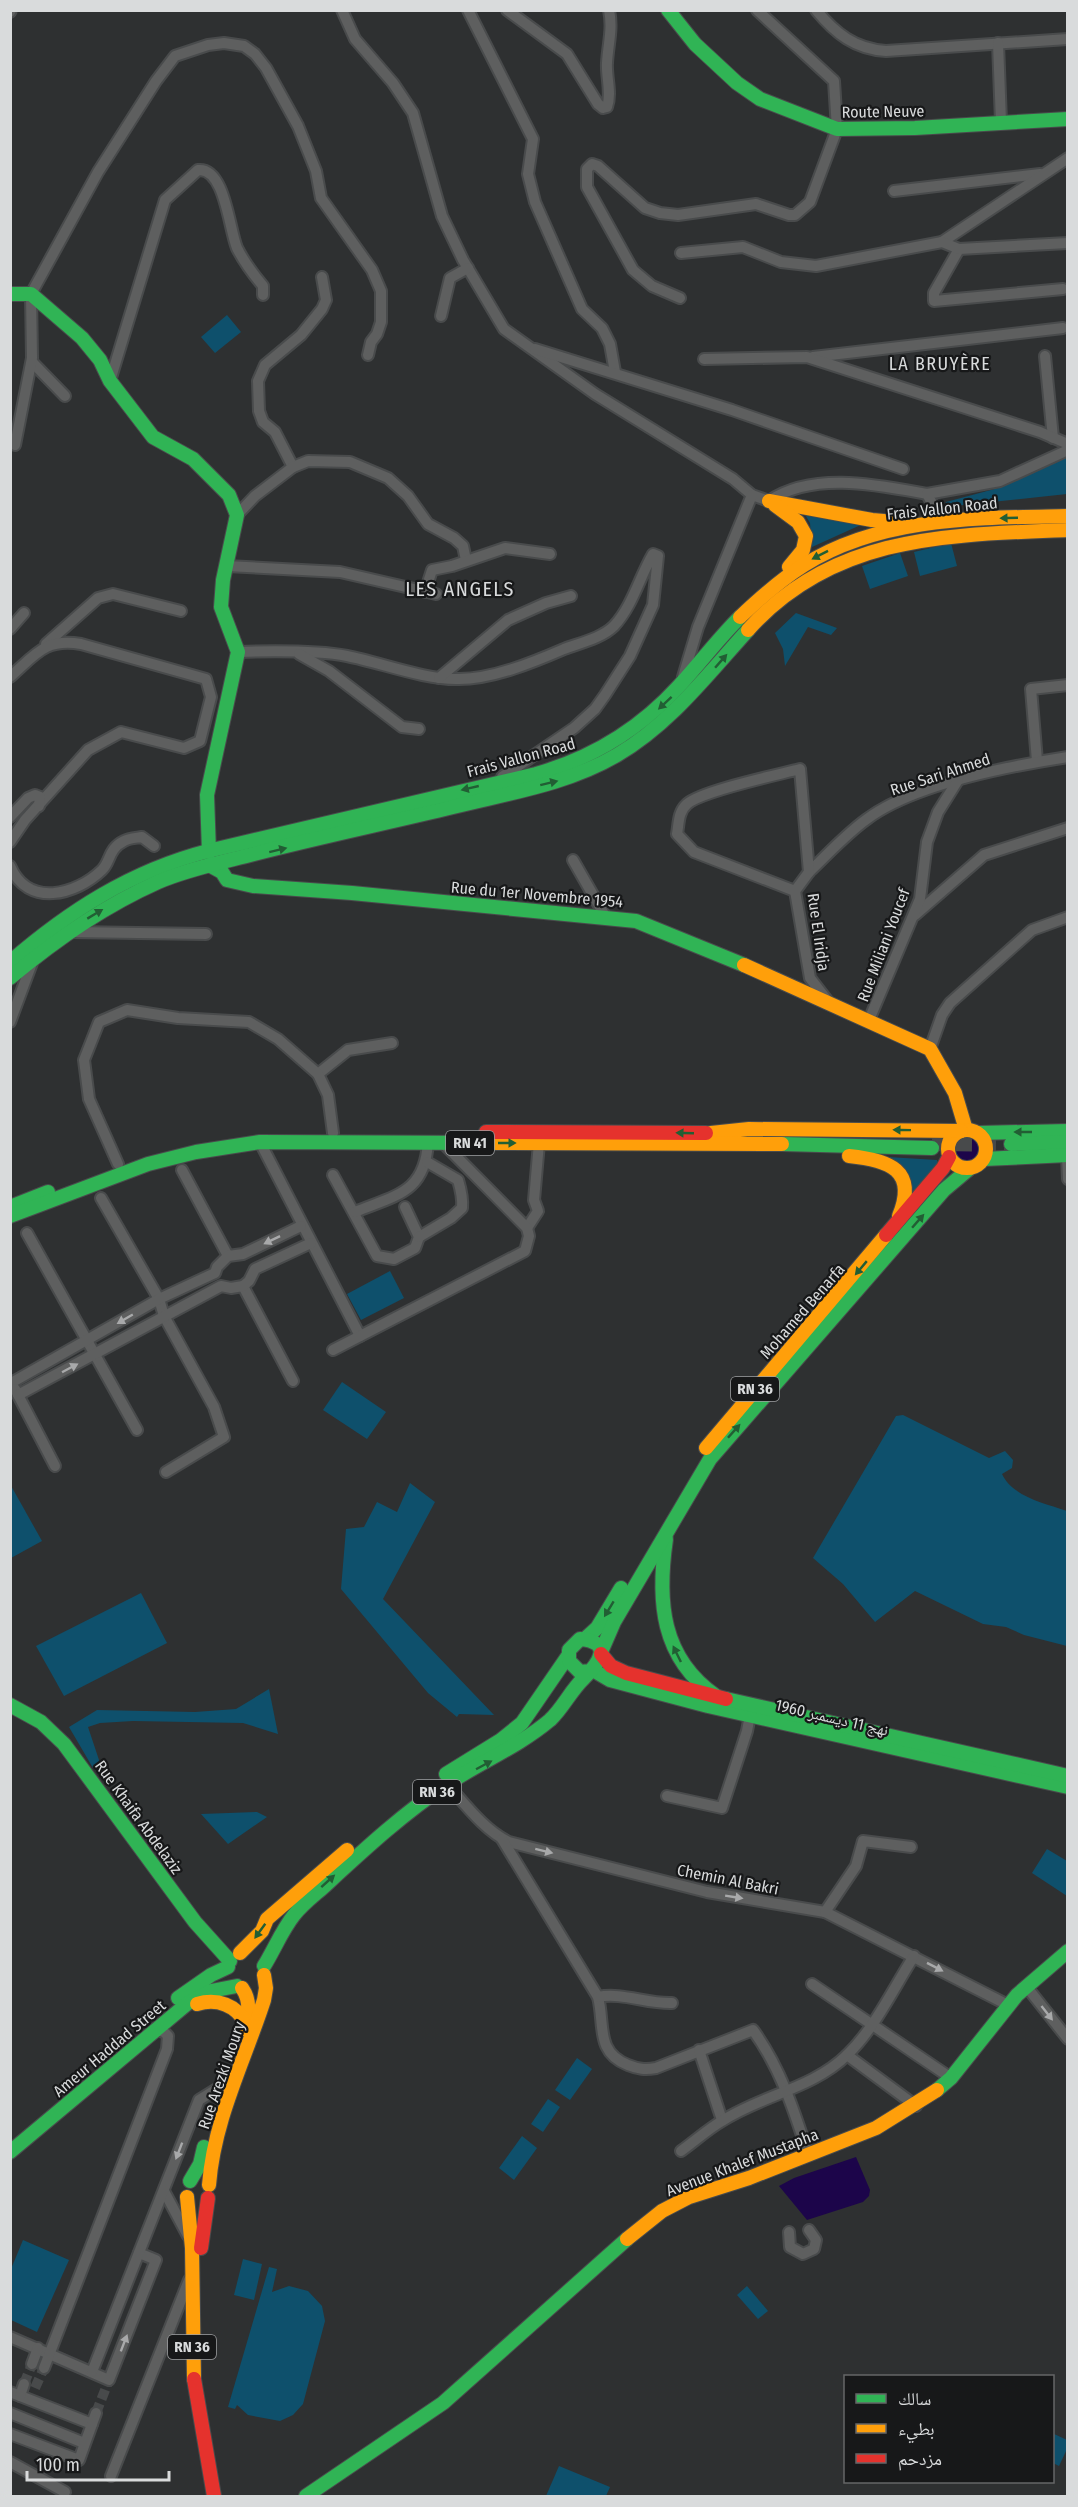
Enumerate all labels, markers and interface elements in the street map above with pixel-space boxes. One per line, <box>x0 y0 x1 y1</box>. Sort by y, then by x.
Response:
street label: Route Neuve <box>841 101 925 122</box>
district label: LA BRUYÈRE <box>889 352 991 375</box>
street label: Frais Vallon Road <box>886 493 998 524</box>
one-way arrow <box>1000 513 1019 522</box>
one-way arrow <box>811 550 828 559</box>
district label: LES ANGELS <box>405 577 515 601</box>
one-way arrow <box>715 653 728 669</box>
one-way arrow <box>657 696 672 710</box>
street label: Frais Vallon Road <box>465 734 577 781</box>
street label: Rue Sari Ahmed <box>888 749 992 800</box>
one-way arrow <box>540 778 558 788</box>
one-way arrow <box>461 784 479 794</box>
one-way arrow <box>269 844 287 854</box>
street label: Rue du 1er Novembre 1954 <box>450 878 624 912</box>
street label: Rue Miliani Youcef <box>853 885 914 1004</box>
street label: Rue El Iridja <box>804 892 833 972</box>
one-way arrow <box>87 909 103 920</box>
one-way arrow <box>893 1125 912 1135</box>
one-way arrow <box>1013 1127 1032 1137</box>
one-way arrow <box>675 1128 694 1137</box>
road number: RN 41 <box>446 1131 494 1155</box>
one-way arrow <box>498 1138 517 1148</box>
one-way arrow <box>911 1214 924 1229</box>
one-way arrow <box>264 1235 281 1245</box>
street label: Mohamed Benarfa <box>756 1260 849 1363</box>
one-way arrow <box>854 1260 867 1276</box>
one-way arrow <box>116 1314 133 1324</box>
one-way arrow <box>61 1363 78 1372</box>
road number: RN 36 <box>731 1377 779 1401</box>
one-way arrow <box>727 1424 740 1439</box>
one-way arrow <box>603 1601 614 1617</box>
one-way arrow <box>673 1646 682 1663</box>
street label: نهج 11 ديسمبر 1960 <box>773 1695 890 1741</box>
street label: Rue Khaifa Abdelaziz <box>91 1757 186 1878</box>
one-way arrow <box>475 1760 492 1770</box>
road number: RN 36 <box>413 1780 461 1804</box>
one-way arrow <box>535 1847 553 1857</box>
street label: Chemin Al Bakri <box>676 1860 780 1899</box>
one-way arrow <box>320 1875 335 1888</box>
one-way arrow <box>724 1893 743 1902</box>
one-way arrow <box>254 1923 266 1939</box>
one-way arrow <box>927 1962 944 1972</box>
street label: Ameur Haddad Street <box>49 1995 170 2101</box>
one-way arrow <box>1040 2005 1052 2020</box>
street label: Rue Arezki Moury <box>194 2018 249 2131</box>
street label: Avenue Khalef Mustapha <box>663 2125 821 2200</box>
one-way arrow <box>174 2142 183 2160</box>
one-way arrow <box>119 2334 129 2352</box>
road number: RN 36 <box>168 2335 216 2359</box>
legend <box>844 2375 1054 2483</box>
text: سالك <box>898 2388 931 2410</box>
text: بطيء <box>898 2418 935 2444</box>
scale bar <box>27 2444 170 2482</box>
text: مزدحم <box>898 2448 942 2471</box>
text: 100 m <box>36 2454 80 2476</box>

